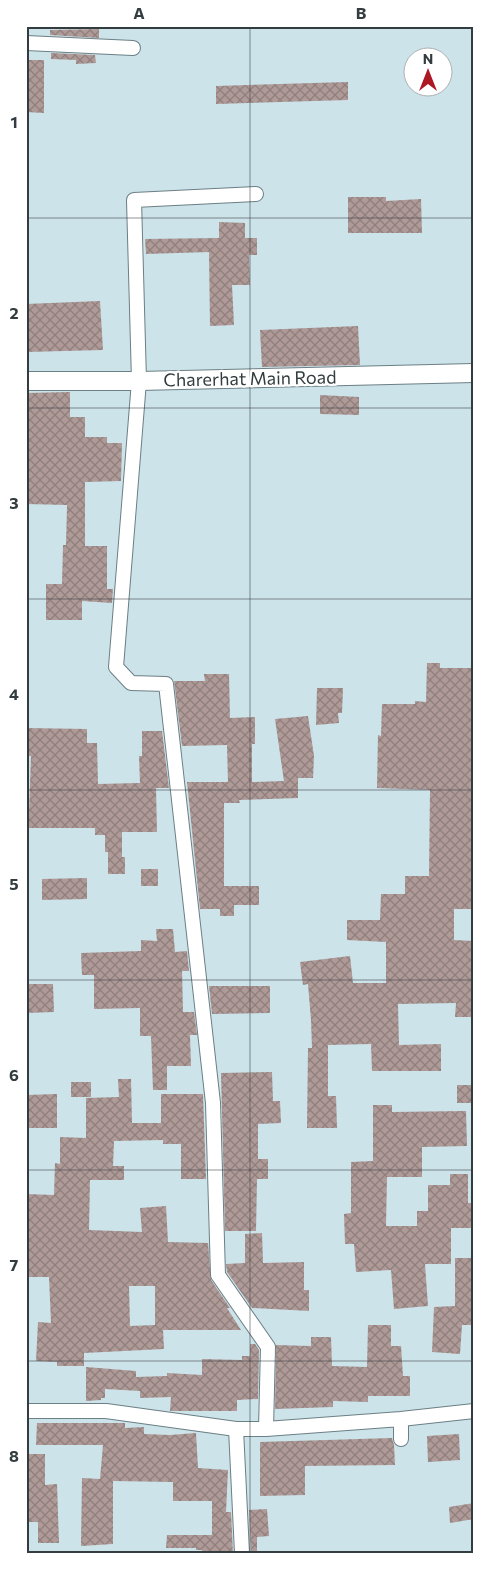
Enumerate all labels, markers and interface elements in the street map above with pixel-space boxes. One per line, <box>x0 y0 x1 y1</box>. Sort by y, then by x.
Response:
text: A <box>133 3 145 22</box>
text: B <box>356 3 367 22</box>
north arrow <box>402 48 452 98</box>
text: N <box>423 50 433 67</box>
text: 1 <box>10 112 18 131</box>
text: 2 <box>9 303 19 322</box>
street label: Charerhat Main Road <box>163 365 337 391</box>
text: 3 <box>9 493 19 512</box>
text: 4 <box>9 684 19 703</box>
text: 5 <box>9 874 19 893</box>
text: 6 <box>9 1065 19 1084</box>
text: 7 <box>10 1255 19 1274</box>
text: 8 <box>9 1446 19 1465</box>

